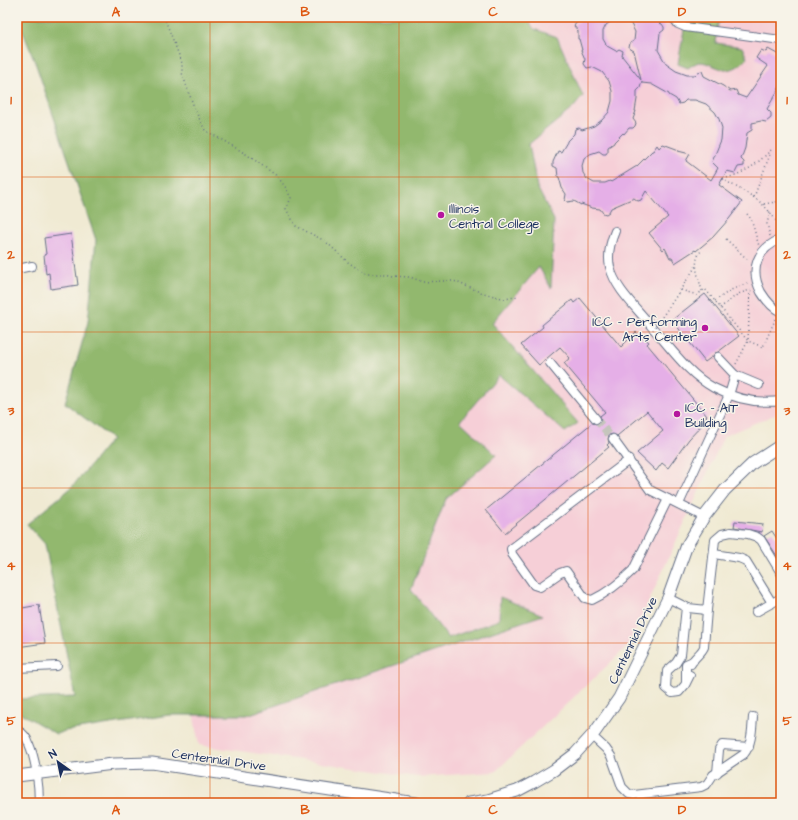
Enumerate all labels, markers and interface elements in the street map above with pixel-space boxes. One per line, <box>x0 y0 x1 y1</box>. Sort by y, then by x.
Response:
text: A <box>112 3 121 21</box>
text: B <box>300 3 310 21</box>
text: C <box>488 3 498 21</box>
text: D <box>678 3 687 21</box>
text: 1 <box>10 91 12 109</box>
text: 1 <box>786 91 788 109</box>
place label: Illinois Central College <box>449 200 539 234</box>
marker: Illinois Central College <box>436 210 446 220</box>
text: 2 <box>6 246 15 264</box>
text: 2 <box>782 246 791 264</box>
place label: ICC - Performing Arts Center <box>592 313 697 346</box>
marker: ICC - Performing Arts Center <box>700 323 710 333</box>
place label: ICC - AIT Building <box>685 399 739 433</box>
text: 3 <box>7 402 15 420</box>
text: 3 <box>783 402 791 420</box>
marker: ICC - AIT Building <box>672 409 682 419</box>
text: 4 <box>7 557 16 575</box>
text: 4 <box>783 557 792 575</box>
street label: Centennial Drive <box>604 594 662 687</box>
text: 5 <box>6 712 16 730</box>
text: 5 <box>782 712 792 730</box>
north arrow <box>38 742 78 782</box>
street label: Centennial Drive <box>170 744 267 776</box>
text: N <box>46 746 60 762</box>
text: A <box>112 801 121 819</box>
text: B <box>300 801 310 819</box>
text: C <box>488 801 498 819</box>
text: D <box>678 801 687 819</box>

